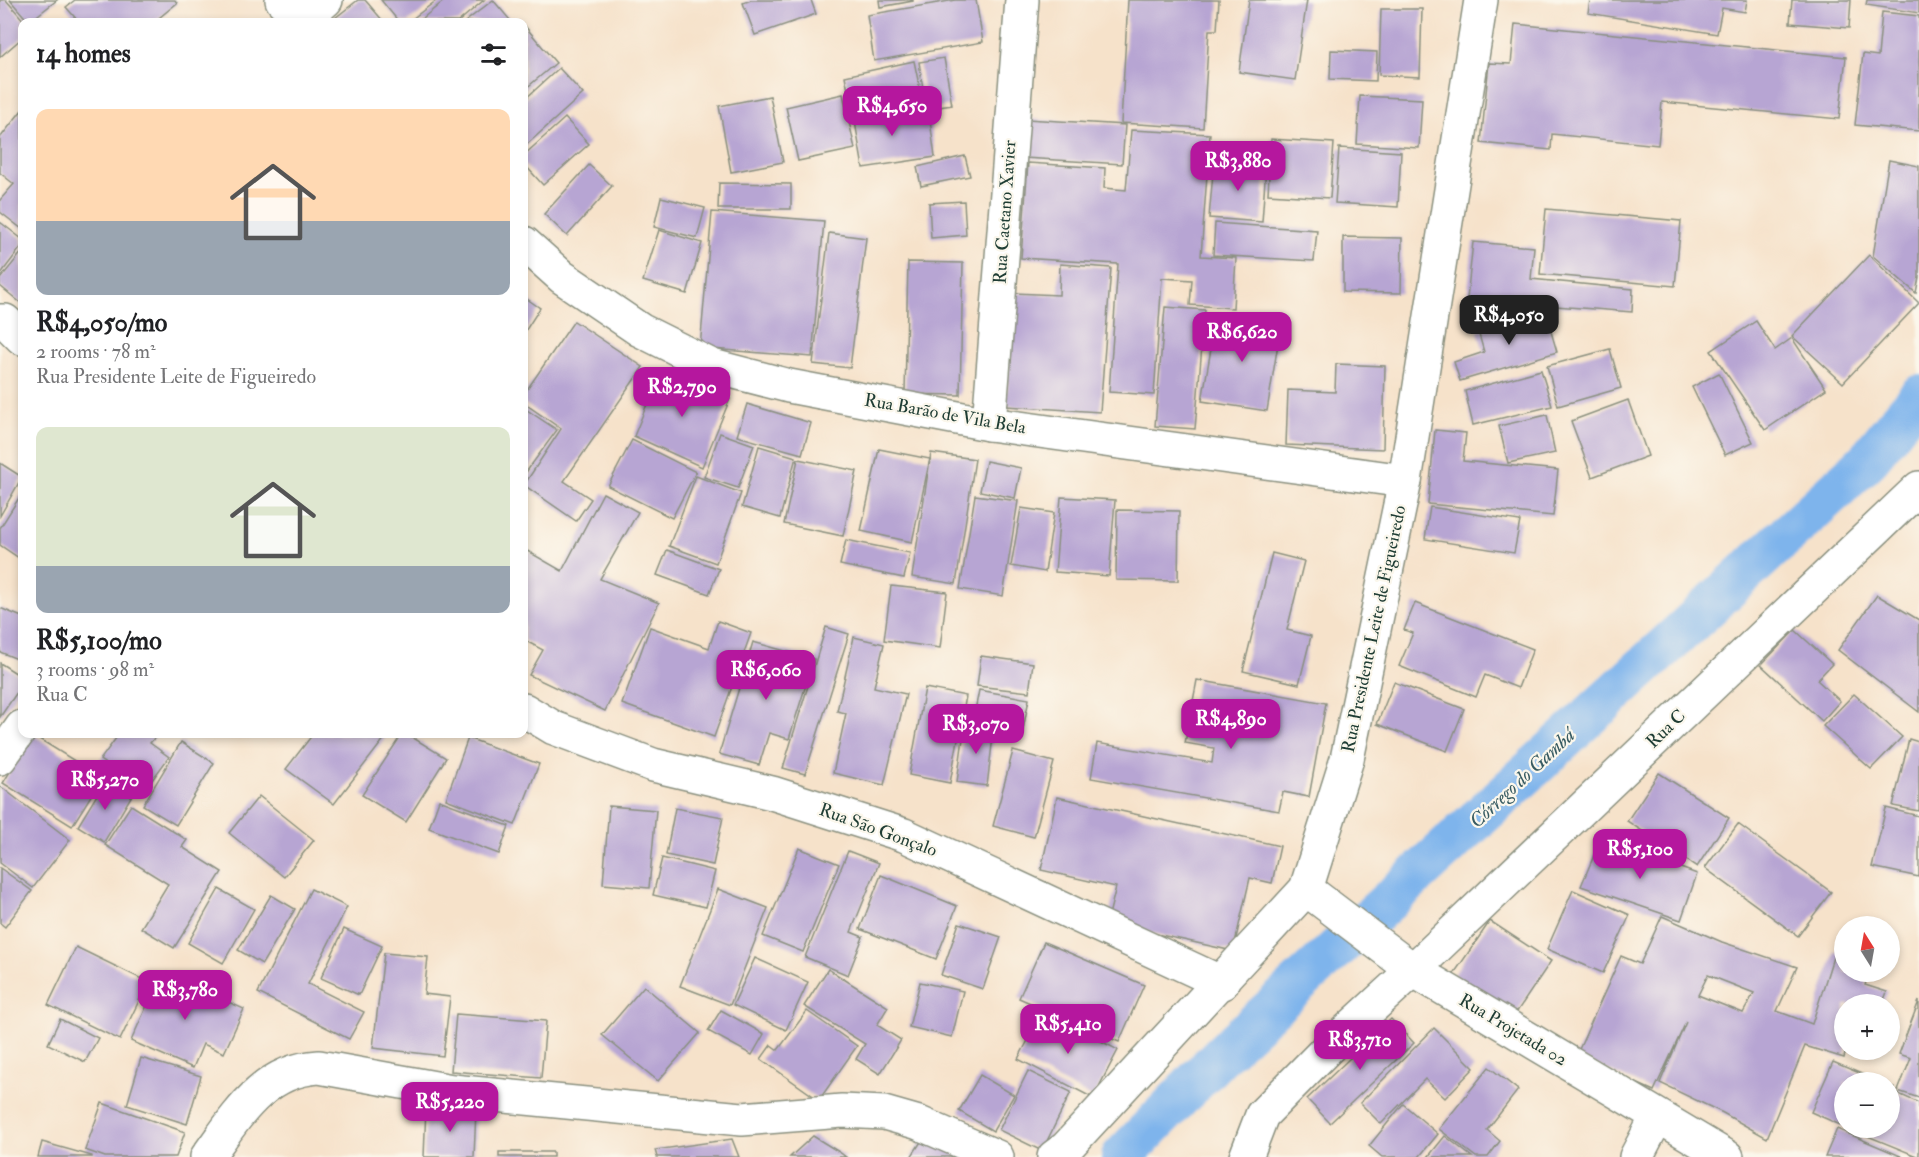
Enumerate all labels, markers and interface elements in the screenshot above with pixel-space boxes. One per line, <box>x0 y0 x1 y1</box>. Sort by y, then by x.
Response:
text: 14 homes <box>36 38 131 70</box>
icon: filters <box>477 38 510 71</box>
pin: R$4,650 <box>837 86 947 137</box>
text: R$4,650 <box>857 93 927 118</box>
street label: Rua Caetano Xavier <box>989 139 1022 285</box>
pin: R$3,880 <box>1183 141 1293 192</box>
icon: home <box>219 148 327 256</box>
text: R$3,880 <box>1204 148 1272 173</box>
pin: R$4,050 <box>1454 295 1564 346</box>
text: R$4,050 <box>1474 302 1544 327</box>
text: R$4,050/mo <box>36 307 167 339</box>
pin: R$6,620 <box>1187 312 1297 363</box>
text: R$6,620 <box>1207 319 1277 344</box>
text: 2 rooms · 78 m² <box>36 339 156 364</box>
text: Rua Presidente Leite de Figueiredo <box>36 364 316 389</box>
pin: R$2,790 <box>627 367 737 418</box>
text: R$2,790 <box>647 374 717 399</box>
street label: Rua Barão de Vila Bela <box>862 388 1028 440</box>
icon: home <box>219 466 327 574</box>
street label: Rua Presidente Leite de Figueiredo <box>1337 503 1412 755</box>
text: R$5,100/mo <box>36 625 162 657</box>
pin: R$6,060 <box>711 650 821 701</box>
text: 3 rooms · 98 m² <box>36 657 154 682</box>
text: R$6,060 <box>730 657 802 682</box>
text: Rua C <box>36 682 88 707</box>
pin: R$4,890 <box>1176 699 1286 750</box>
pin: R$3,070 <box>921 704 1031 755</box>
street label: Rua C <box>1641 705 1691 753</box>
text: R$4,890 <box>1195 706 1267 731</box>
text: R$3,070 <box>942 711 1010 736</box>
water label: Córrego do Gambá <box>1464 722 1581 833</box>
pin: R$5,270 <box>50 760 160 811</box>
text: R$5,270 <box>71 767 139 792</box>
street label: Rua São Gonçalo <box>816 798 940 862</box>
pin: R$5,100 <box>1585 829 1695 880</box>
text: R$5,100 <box>1607 836 1673 861</box>
north arrow <box>1834 916 1900 982</box>
map controls <box>1834 916 1900 1138</box>
pin: R$3,780 <box>130 970 240 1021</box>
text: R$3,780 <box>152 977 218 1002</box>
street label: Rua Projetada 02 <box>1455 989 1571 1071</box>
button: + <box>1834 994 1900 1060</box>
pin: R$5,410 <box>1013 1004 1123 1055</box>
text: R$5,410 <box>1034 1011 1102 1036</box>
pin: R$3,710 <box>1305 1020 1415 1071</box>
text: R$3,710 <box>1328 1027 1392 1052</box>
button: − <box>1834 1072 1900 1138</box>
pin: R$5,220 <box>395 1082 505 1133</box>
text: R$5,220 <box>415 1089 485 1114</box>

